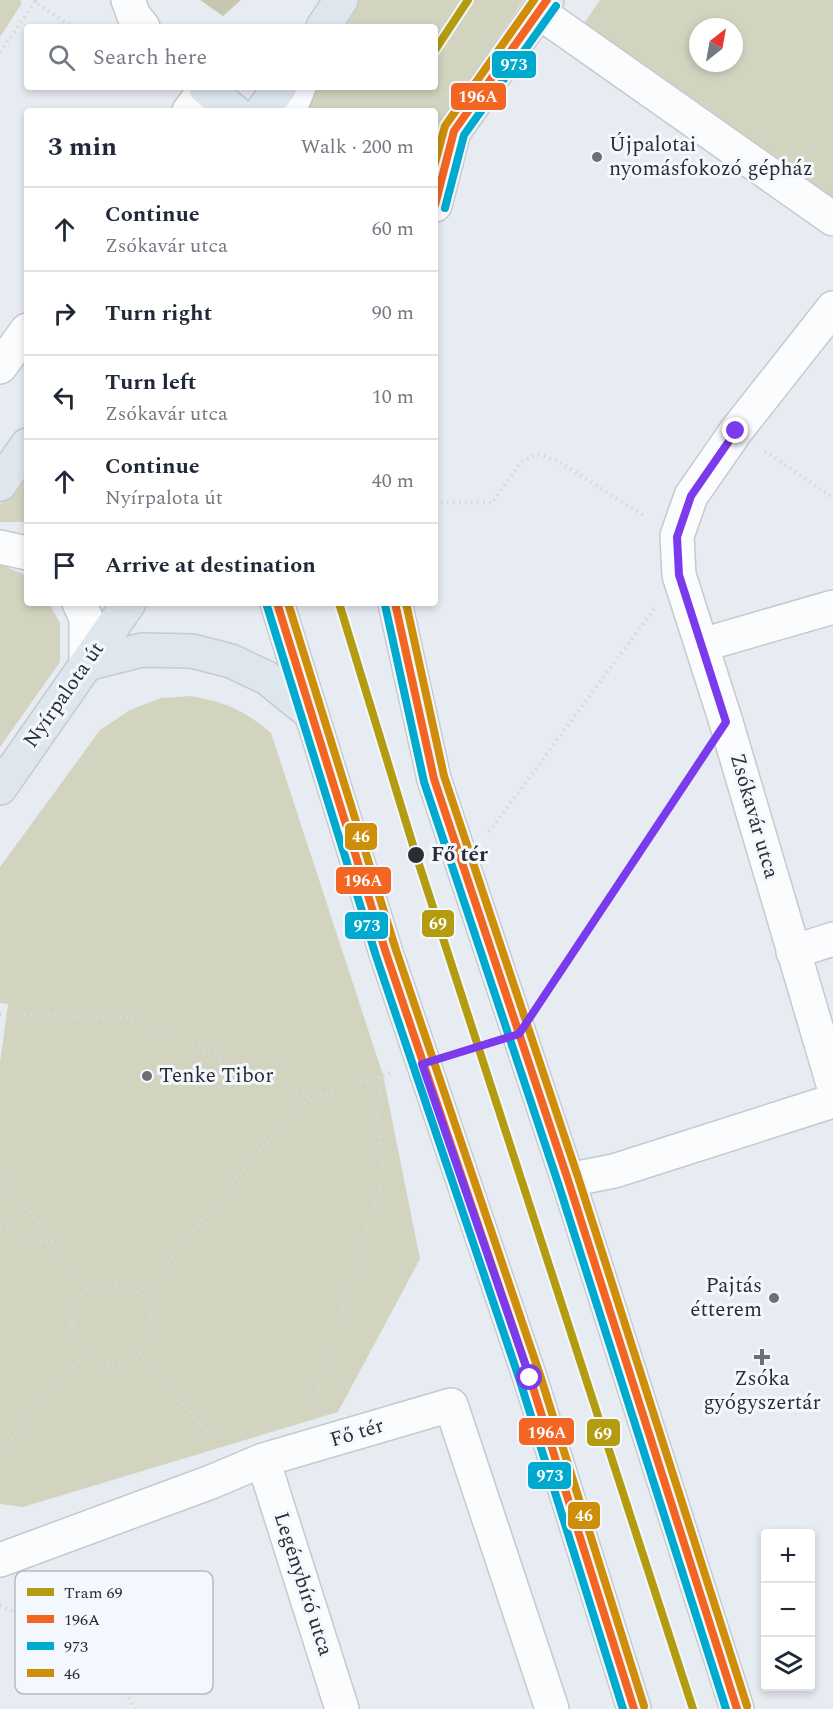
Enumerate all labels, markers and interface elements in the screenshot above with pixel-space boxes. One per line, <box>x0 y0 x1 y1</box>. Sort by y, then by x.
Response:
north arrow <box>689 18 743 72</box>
search box <box>24 24 438 90</box>
icon: search <box>45 41 78 74</box>
text: Search here <box>93 41 207 74</box>
line badge: 973 <box>491 50 537 79</box>
text: 973 <box>501 53 527 77</box>
line badge: 196A <box>450 82 507 111</box>
text: 196A <box>458 85 498 109</box>
text: 3 min <box>48 127 117 167</box>
place label: Újpalotai nyomásfokozó gépház <box>609 129 813 185</box>
text: Walk · 200 m <box>301 132 414 162</box>
marker: Újpalotai nyomásfokozó gépház <box>590 150 604 164</box>
text: Continue <box>105 198 200 231</box>
icon: ahead <box>48 213 81 246</box>
text: 60 m <box>372 214 414 244</box>
text: Zsókavár utca <box>105 231 228 261</box>
icon: right <box>48 297 81 330</box>
text: Turn right <box>105 297 212 330</box>
text: 90 m <box>372 298 414 328</box>
text: Turn left <box>105 366 197 399</box>
icon: left <box>48 381 81 414</box>
text: 10 m <box>372 382 414 412</box>
text: Zsókavár utca <box>105 399 228 429</box>
route end <box>722 417 748 443</box>
text: Continue <box>105 450 200 483</box>
icon: ahead <box>48 465 81 498</box>
text: 40 m <box>372 466 414 496</box>
text: Nyírpalota út <box>105 483 223 513</box>
icon: arrive <box>48 549 81 582</box>
text: Arrive at destination <box>105 549 316 582</box>
street label: Nyírpalota út <box>15 635 113 755</box>
street label: Zsókavár utca <box>721 750 787 883</box>
line badge: 46 <box>344 822 378 851</box>
text: 46 <box>352 825 370 849</box>
place label: Fő tér <box>431 839 488 871</box>
marker: Fő tér <box>406 845 426 865</box>
line badge: 196A <box>335 866 392 895</box>
text: 196A <box>343 869 383 893</box>
line badge: 69 <box>421 909 455 938</box>
line badge: 973 <box>344 911 389 940</box>
text: 69 <box>429 912 447 936</box>
text: 973 <box>354 914 380 938</box>
place label: Tenke Tibor <box>159 1060 273 1092</box>
marker: Tenke Tibor <box>140 1069 154 1083</box>
place label: Pajtás étterem <box>690 1270 762 1326</box>
marker: Pajtás étterem <box>767 1291 781 1305</box>
marker: Zsóka gyógyszertár <box>755 1350 769 1364</box>
place label: Zsóka gyógyszertár <box>703 1363 821 1419</box>
route start <box>516 1364 542 1390</box>
street label: Fő tér <box>326 1410 388 1456</box>
line badge: 196A <box>518 1417 575 1446</box>
line badge: 69 <box>586 1418 621 1447</box>
text: 196A <box>527 1421 567 1445</box>
text: 69 <box>594 1422 612 1446</box>
line badge: 973 <box>527 1461 572 1490</box>
text: 973 <box>537 1464 563 1488</box>
line badge: 46 <box>567 1501 601 1530</box>
text: 46 <box>575 1504 593 1528</box>
street label: Legénybíró utca <box>265 1508 342 1661</box>
map controls <box>761 1529 815 1691</box>
button: + <box>761 1529 815 1583</box>
legend <box>15 1571 213 1694</box>
text: Tram 69 <box>64 1581 122 1605</box>
button: − <box>761 1583 815 1637</box>
text: 196A <box>64 1608 100 1632</box>
text: 973 <box>64 1635 88 1659</box>
button: layers <box>761 1637 815 1691</box>
text: 46 <box>64 1662 80 1686</box>

